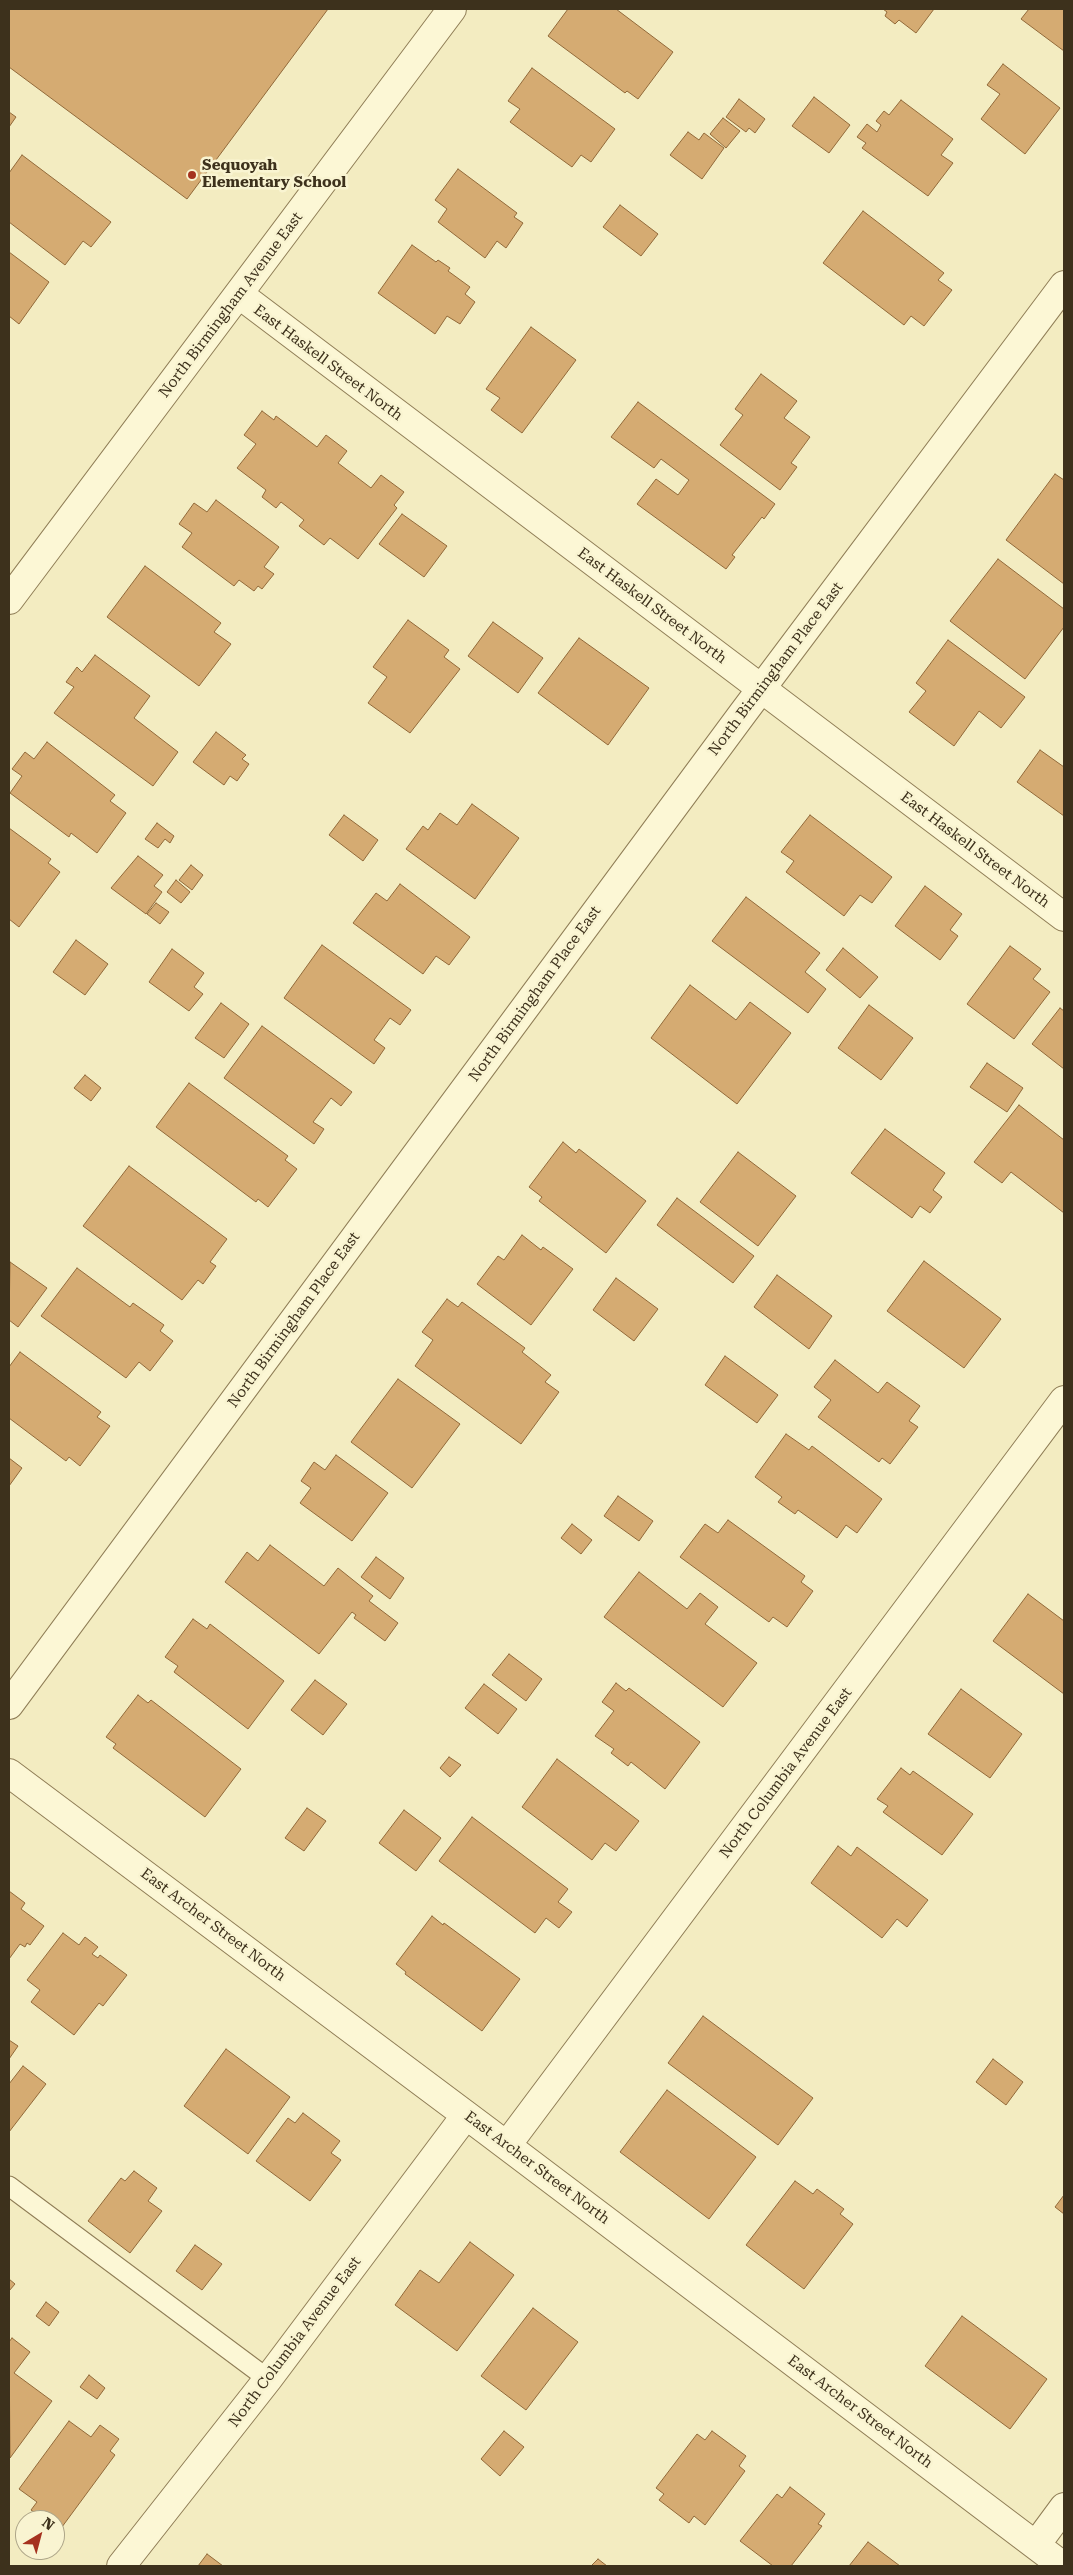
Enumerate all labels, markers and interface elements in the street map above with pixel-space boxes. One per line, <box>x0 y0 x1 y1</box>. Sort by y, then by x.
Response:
place label: Sequoyah Elementary School <box>202 157 346 192</box>
marker: Sequoyah Elementary School <box>186 169 198 181</box>
street label: North Birmingham Avenue East <box>155 209 307 401</box>
street label: East Haskell Street North <box>250 301 406 425</box>
street label: East Haskell Street North <box>574 544 730 668</box>
street label: North Birmingham Place East <box>705 579 847 759</box>
street label: East Haskell Street North <box>897 788 1053 912</box>
street label: North Birmingham Place East <box>465 903 605 1085</box>
street label: North Birmingham Place East <box>224 1229 364 1411</box>
street label: North Columbia Avenue East <box>716 1684 856 1862</box>
street label: East Archer Street North <box>137 1865 289 1985</box>
street label: East Archer Street North <box>461 2108 613 2228</box>
street label: North Columbia Avenue East <box>225 2253 365 2431</box>
street label: East Archer Street North <box>784 2352 936 2472</box>
north arrow <box>15 2510 65 2560</box>
text: N <box>39 2514 58 2533</box>

